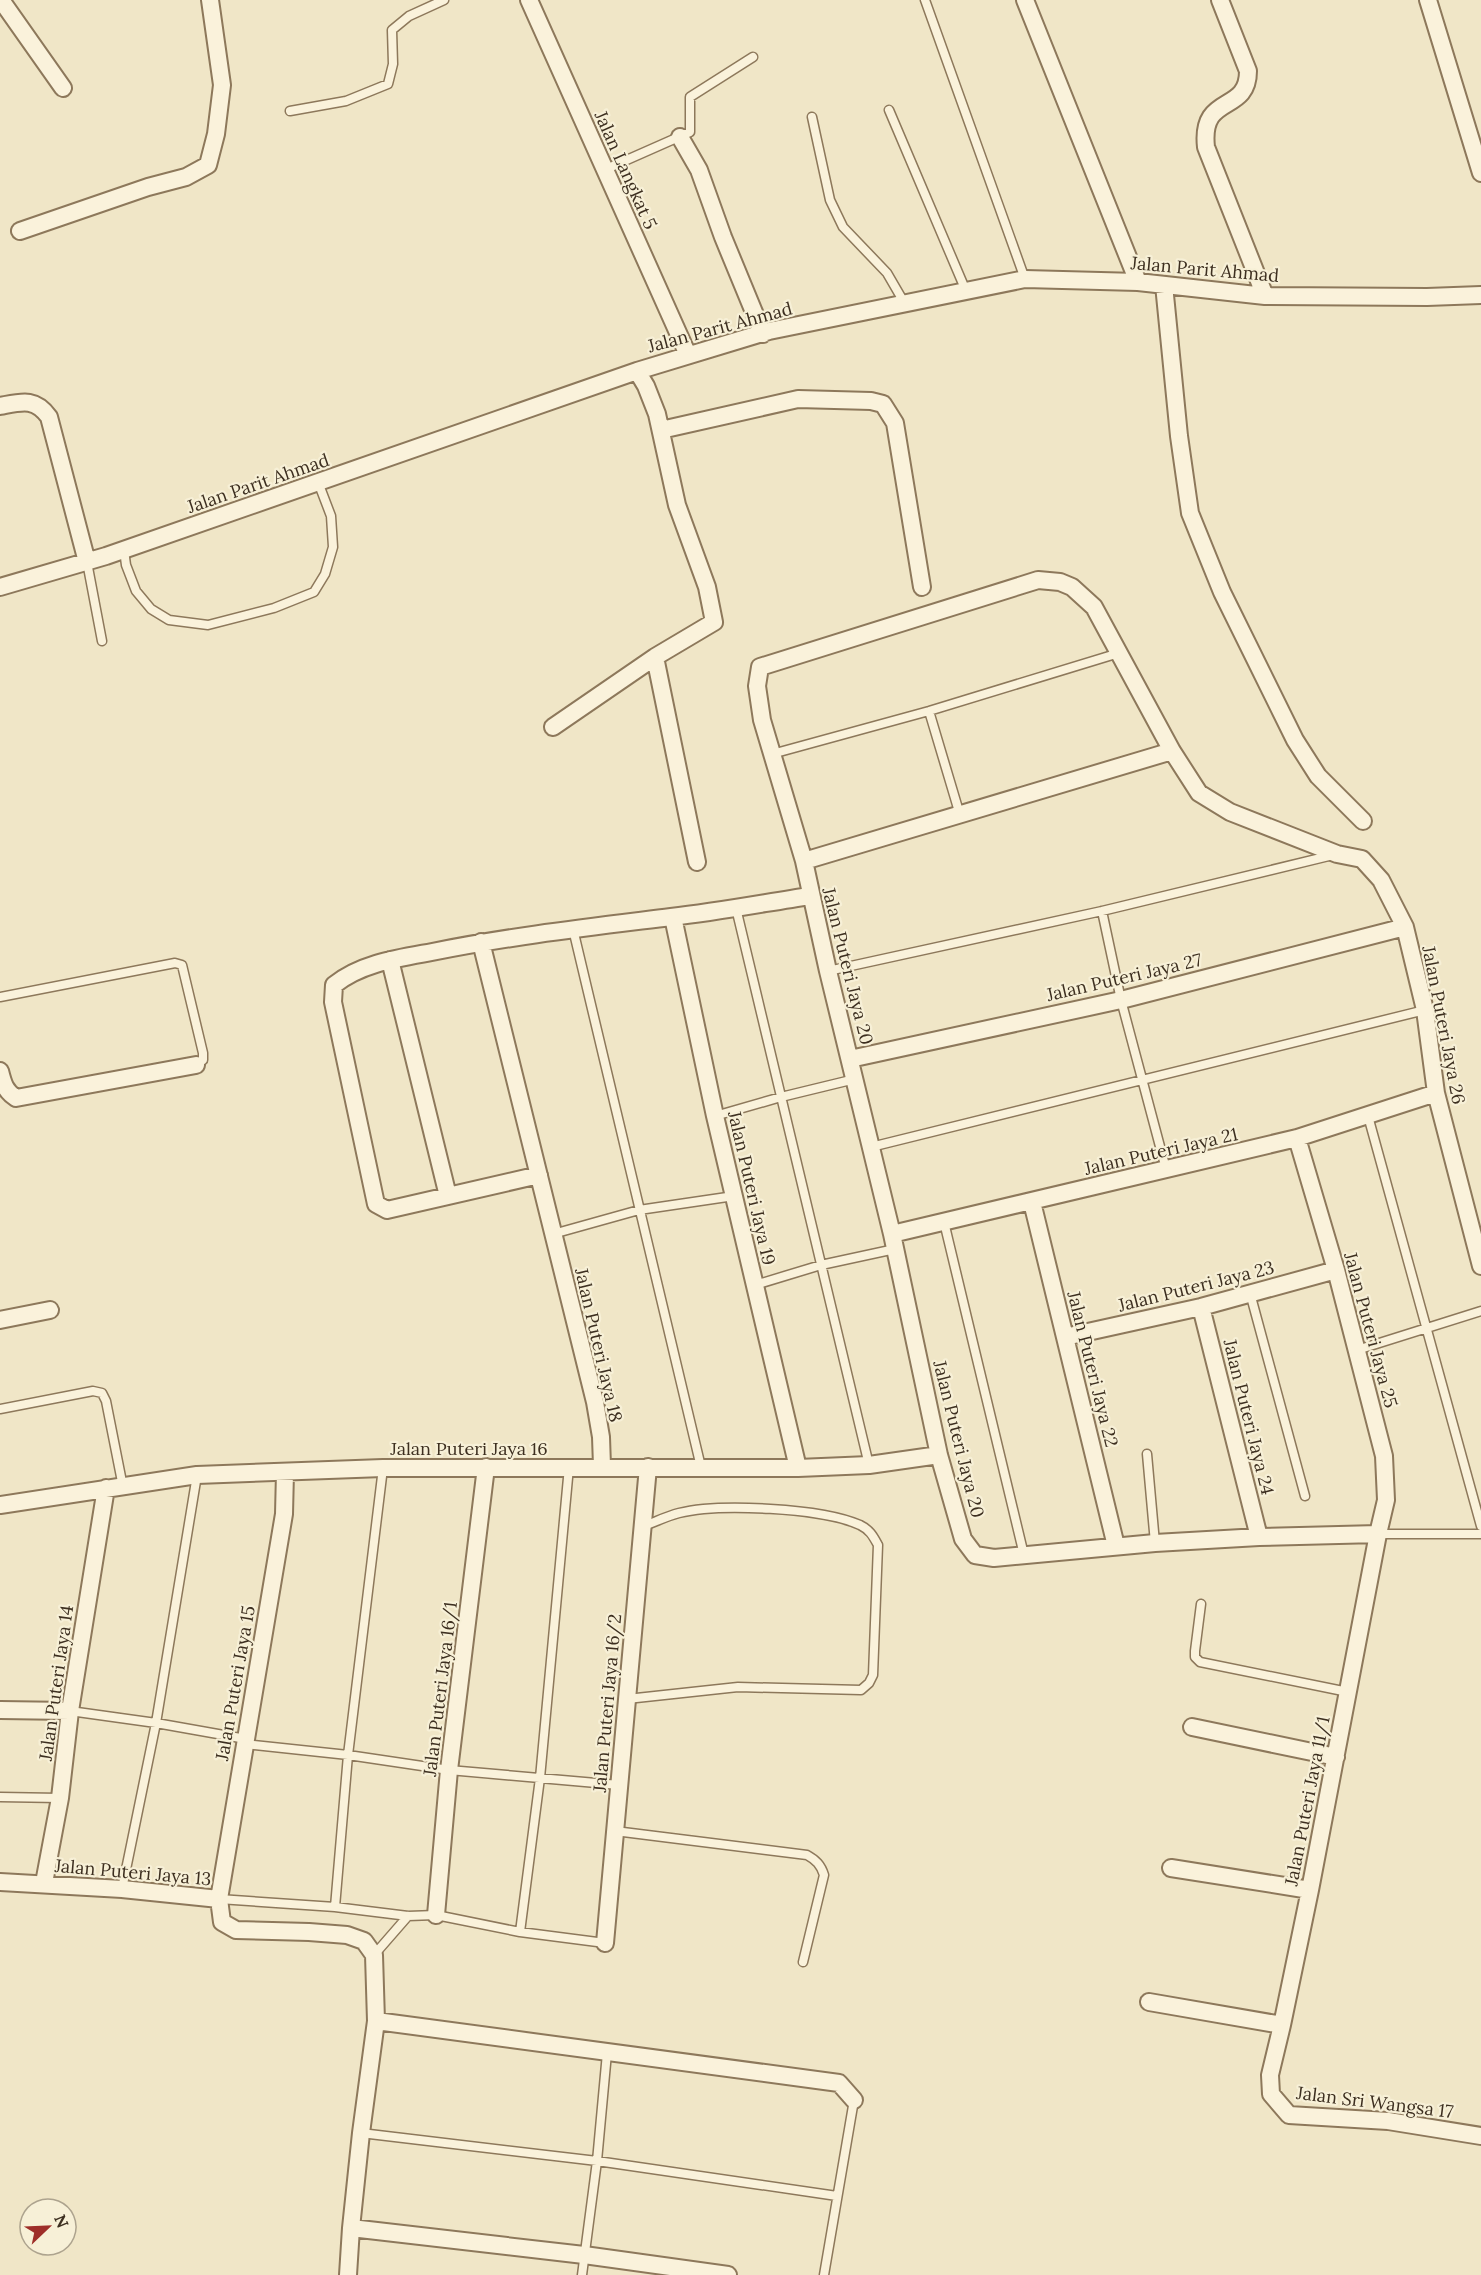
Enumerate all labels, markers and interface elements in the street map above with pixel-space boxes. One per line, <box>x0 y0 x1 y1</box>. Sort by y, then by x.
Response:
street label: Jalan Langkat 5 <box>589 106 662 233</box>
street label: Jalan Parit Ahmad <box>1129 251 1280 287</box>
street label: Jalan Parit Ahmad <box>644 297 795 358</box>
street label: Jalan Parit Ahmad <box>183 448 332 518</box>
street label: Jalan Puteri Jaya 20 <box>817 884 879 1047</box>
street label: Jalan Puteri Jaya 26 <box>1417 943 1471 1106</box>
street label: Jalan Puteri Jaya 27 <box>1043 948 1204 1006</box>
street label: Jalan Puteri Jaya 19 <box>723 1108 781 1267</box>
street label: Jalan Puteri Jaya 21 <box>1081 1122 1240 1180</box>
street label: Jalan Puteri Jaya 25 <box>1339 1249 1403 1410</box>
street label: Jalan Puteri Jaya 23 <box>1115 1255 1276 1317</box>
street label: Jalan Puteri Jaya 18 <box>570 1265 628 1424</box>
street label: Jalan Puteri Jaya 22 <box>1062 1288 1124 1449</box>
street label: Jalan Puteri Jaya 24 <box>1218 1336 1280 1497</box>
street label: Jalan Puteri Jaya 20 <box>928 1357 990 1520</box>
street label: Jalan Puteri Jaya 16 <box>389 1437 548 1460</box>
street label: Jalan Puteri Jaya 16/1 <box>418 1600 462 1779</box>
street label: Jalan Puteri Jaya 14 <box>34 1603 78 1763</box>
street label: Jalan Puteri Jaya 15 <box>210 1604 260 1763</box>
street label: Jalan Puteri Jaya 16/2 <box>588 1613 626 1794</box>
street label: Jalan Puteri Jaya 11/1 <box>1279 1714 1335 1889</box>
street label: Jalan Puteri Jaya 13 <box>53 1854 212 1890</box>
street label: Jalan Sri Wangsa 17 <box>1294 2081 1455 2123</box>
north arrow <box>18 2197 78 2257</box>
text: N <box>50 2212 73 2231</box>

